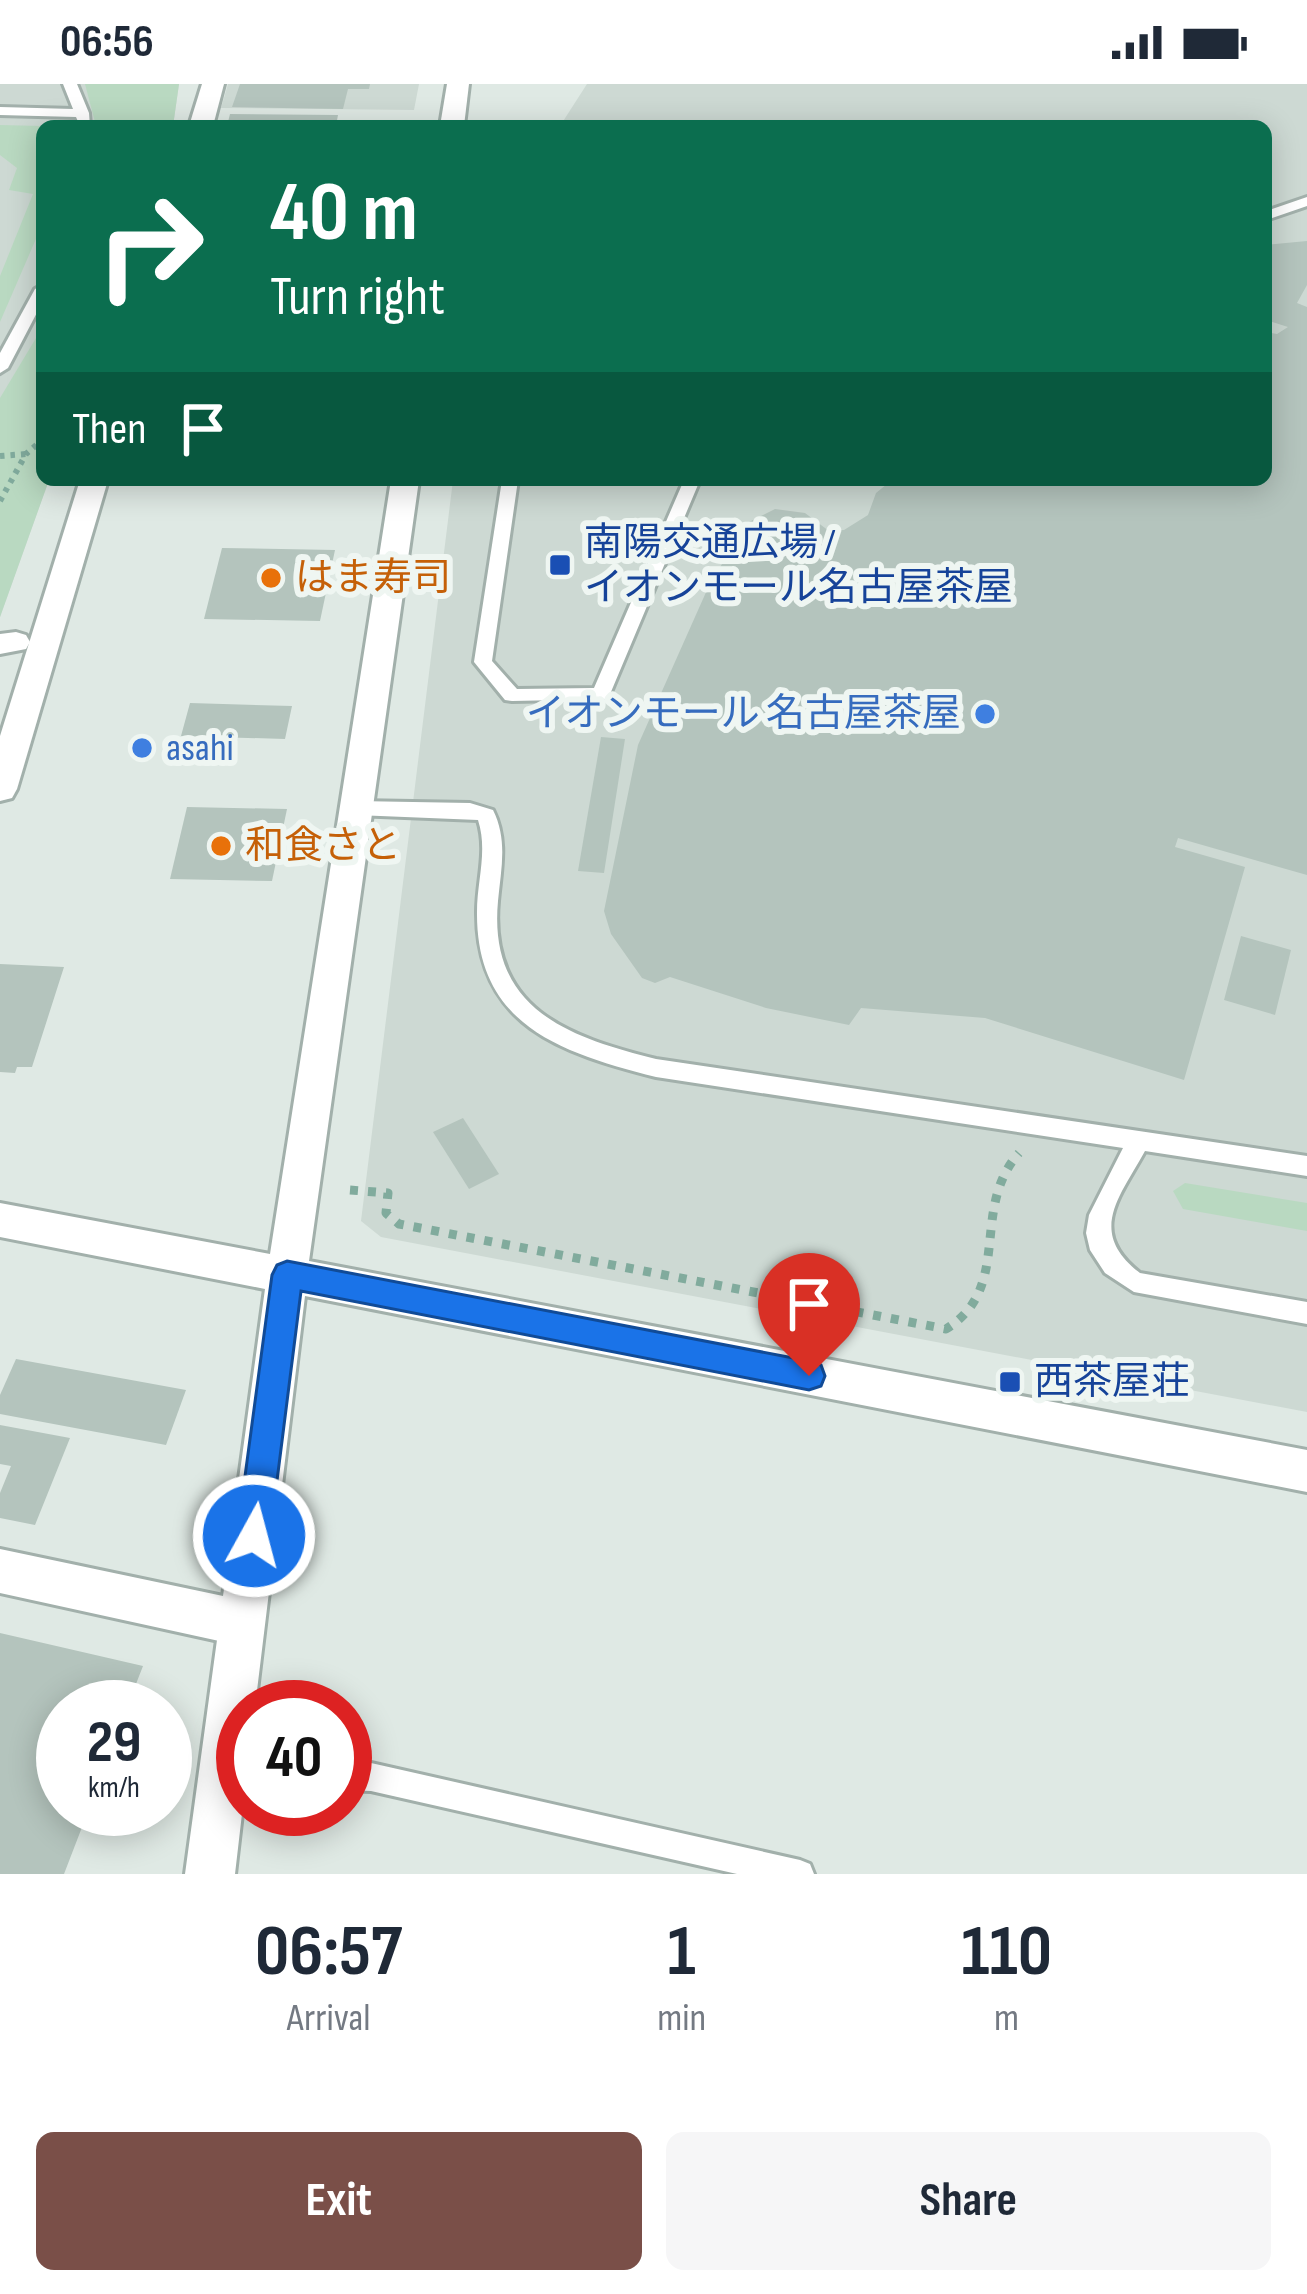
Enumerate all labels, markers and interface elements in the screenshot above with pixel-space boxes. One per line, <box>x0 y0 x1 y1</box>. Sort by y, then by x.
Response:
text: 06:56 <box>60 15 154 70</box>
text: 40 m <box>270 163 418 264</box>
icon: right <box>72 168 228 324</box>
text: Turn right <box>270 265 445 330</box>
icon: arrive <box>170 396 236 462</box>
text: Then <box>72 402 146 457</box>
place label: 南陽交通広場 / イオンモール名古屋茶屋 <box>584 520 1013 612</box>
marker: 南陽交通広場 / イオンモール名古屋茶屋 <box>547 552 573 578</box>
place label: はま寿司 <box>295 555 451 602</box>
marker: はま寿司 <box>258 565 284 591</box>
place label: イオンモール 名古屋茶屋 <box>526 691 961 738</box>
marker: イオンモール 名古屋茶屋 <box>972 701 998 727</box>
place label: asahi <box>166 725 234 772</box>
marker: asahi <box>129 735 155 761</box>
place label: 和食さと <box>245 823 401 870</box>
marker: 和食さと <box>208 833 234 859</box>
pin <box>758 1253 860 1376</box>
icon: arrive <box>776 1271 842 1337</box>
place label: 西茶屋荘 <box>1034 1359 1190 1406</box>
marker: 西茶屋荘 <box>997 1369 1023 1395</box>
position arrow <box>191 1473 317 1599</box>
speed limit sign: 40 <box>216 1680 372 1836</box>
text: 29 <box>87 1707 141 1779</box>
text: km/h <box>88 1770 140 1806</box>
text: 06:57 <box>255 1909 402 1996</box>
text: 1 <box>668 1909 696 1996</box>
text: 110 <box>961 1909 1052 1996</box>
text: Arrival <box>287 1995 371 2042</box>
text: min <box>657 1995 706 2042</box>
text: m <box>994 1995 1019 2042</box>
button: Exit <box>36 2132 642 2270</box>
button: Share <box>666 2132 1271 2270</box>

